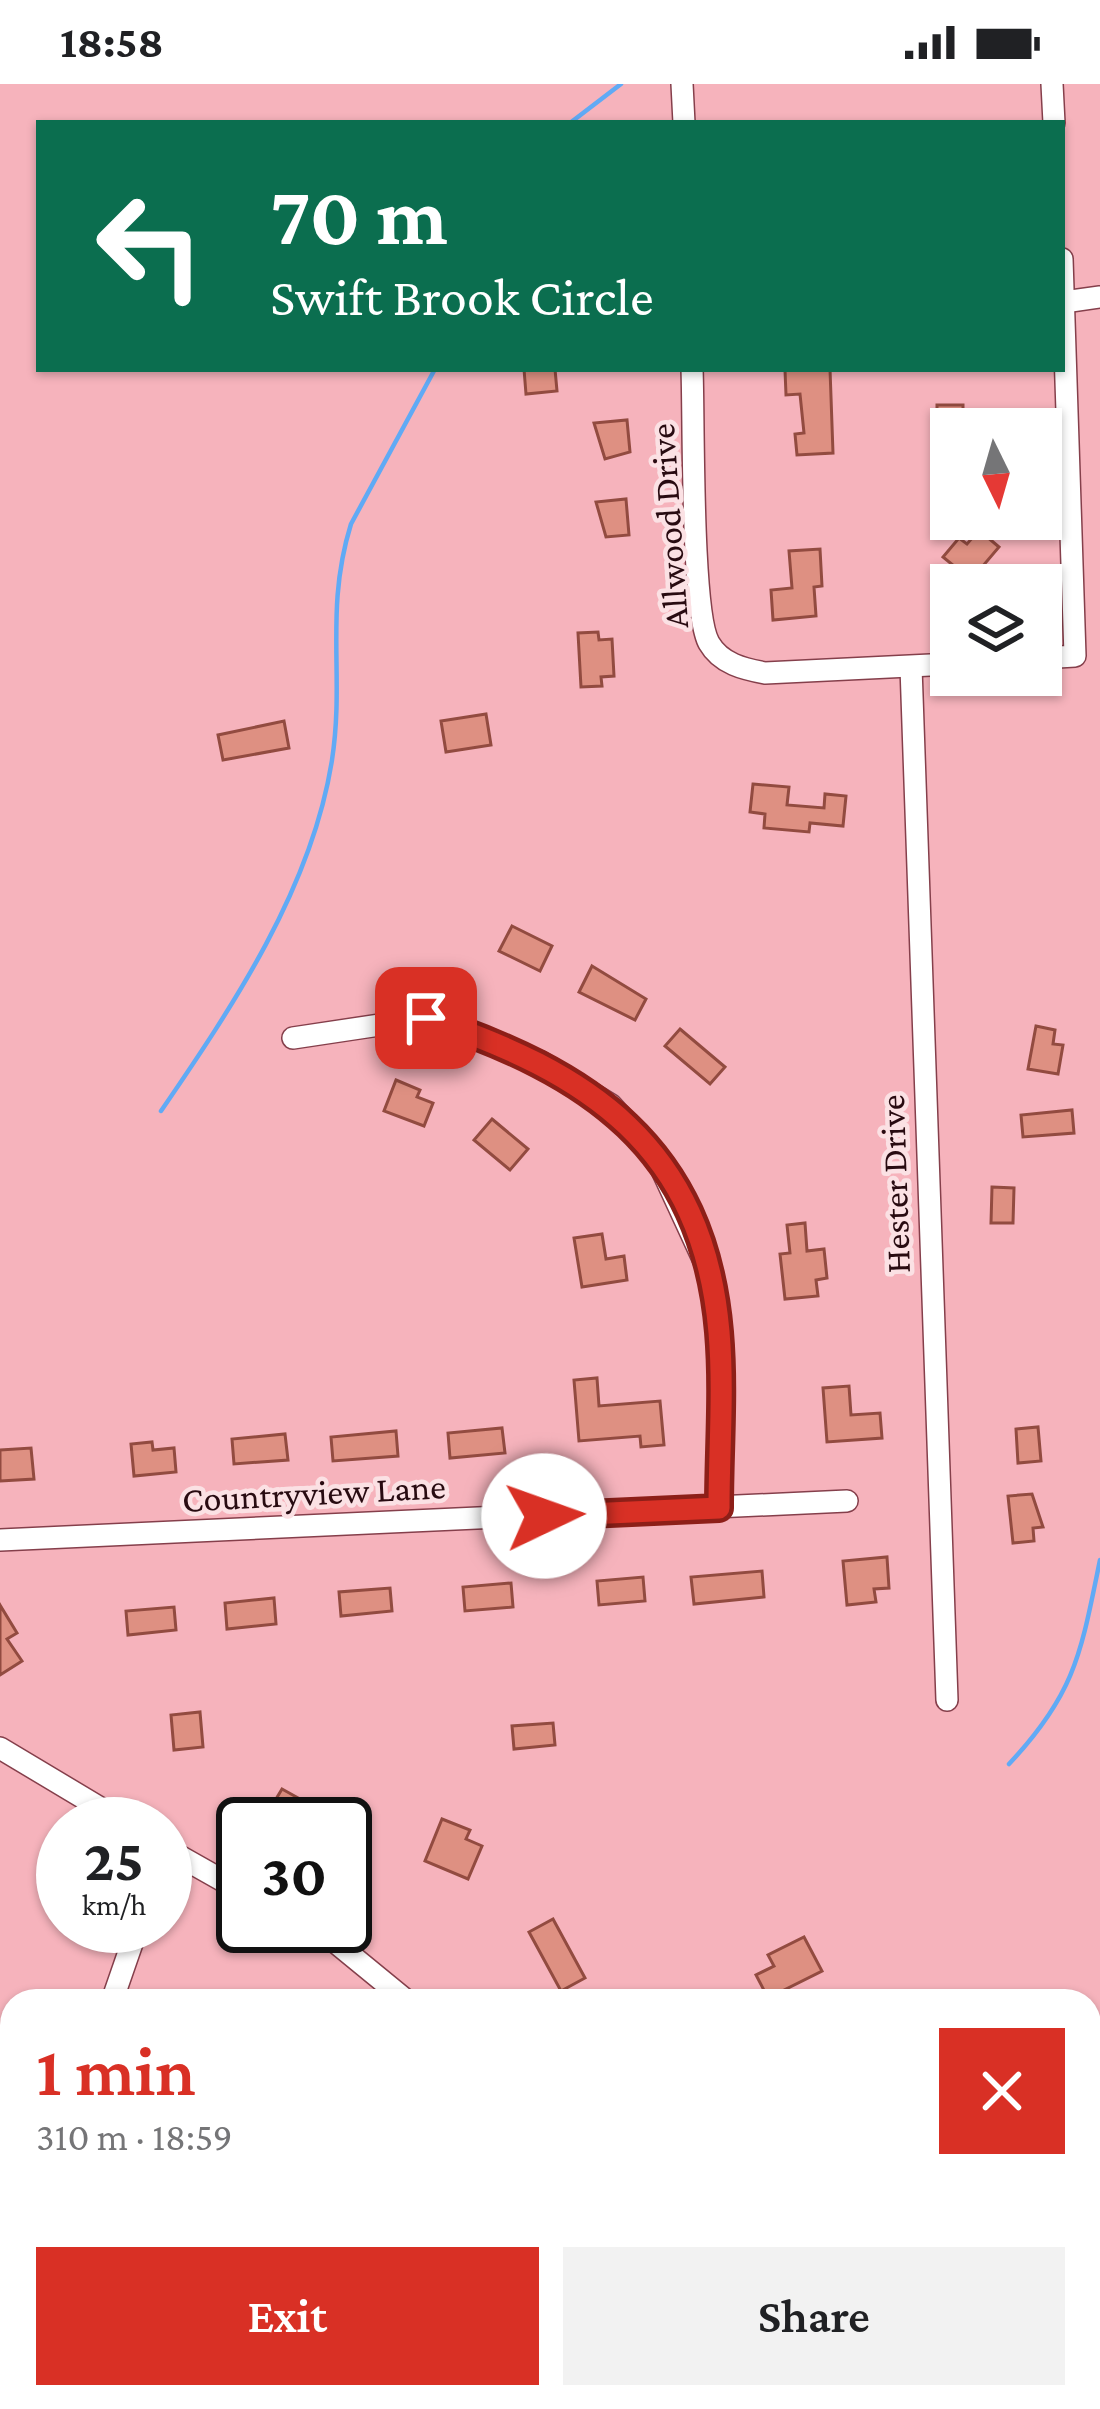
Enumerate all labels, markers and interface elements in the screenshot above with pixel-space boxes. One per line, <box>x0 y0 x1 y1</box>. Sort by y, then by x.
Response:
text: 18:58 <box>60 17 164 67</box>
icon: left <box>72 168 228 324</box>
text: 70 m <box>270 169 448 262</box>
text: Swift Brook Circle <box>270 267 654 327</box>
north arrow <box>930 408 1062 540</box>
map controls <box>930 408 1062 696</box>
street label: Allwood Drive <box>642 422 696 630</box>
button: layers <box>930 564 1062 696</box>
pin <box>375 967 477 1069</box>
icon: arrive <box>393 985 459 1051</box>
street label: Hester Drive <box>872 1094 918 1274</box>
position arrow <box>481 1453 607 1579</box>
street label: Countryview Lane <box>181 1466 447 1520</box>
speed limit sign: 30 <box>216 1797 372 1953</box>
text: 25 <box>84 1826 144 1893</box>
text: km/h <box>82 1888 146 1921</box>
button: close <box>939 2028 1065 2154</box>
text: 1 min <box>36 2030 196 2110</box>
text: 310 m · 18:59 <box>36 2115 233 2158</box>
button: Exit <box>36 2247 539 2385</box>
button: Share <box>563 2247 1065 2385</box>

